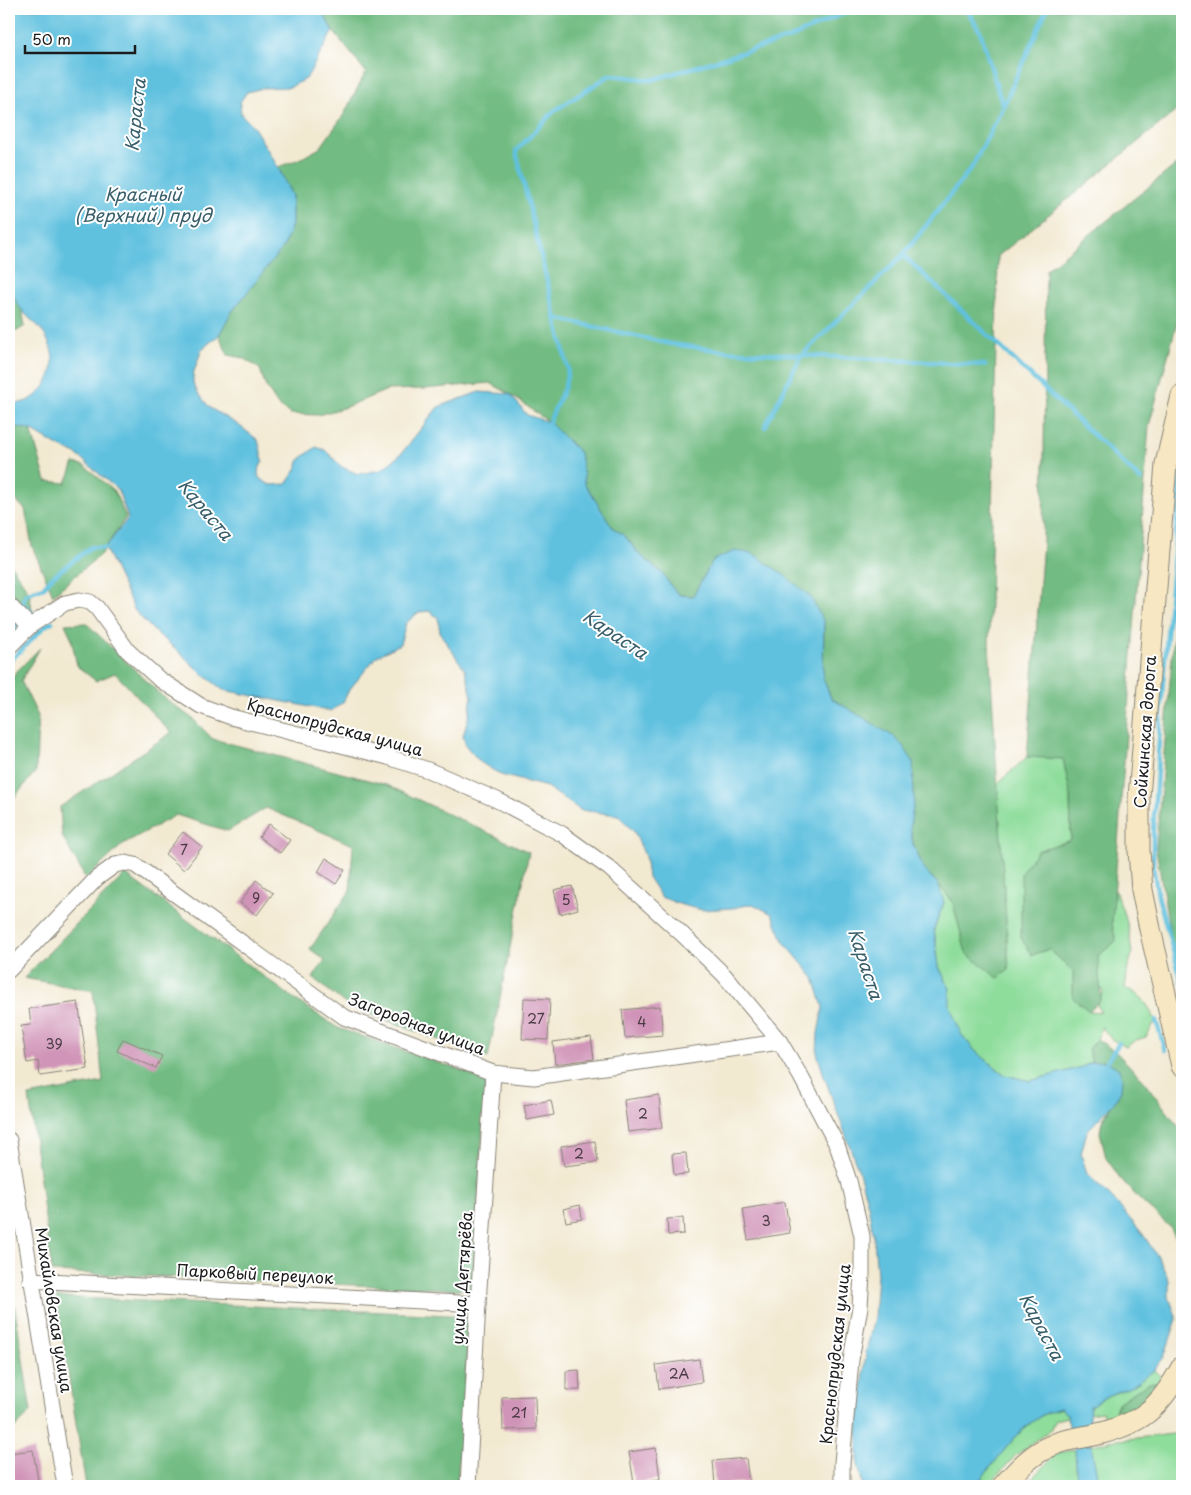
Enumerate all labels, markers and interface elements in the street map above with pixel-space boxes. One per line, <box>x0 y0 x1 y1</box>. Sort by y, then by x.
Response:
scale bar <box>25 22 135 54</box>
text: 50 m <box>32 27 71 50</box>
water label: Караста <box>117 76 152 153</box>
water label: Красный (Верхний) пруд <box>75 180 213 228</box>
water label: Караста <box>172 472 241 546</box>
water label: Караста <box>578 602 655 666</box>
street label: Сойкинская дорога <box>1127 655 1161 809</box>
street label: Краснопрудская улица <box>245 691 426 761</box>
house number: 7 <box>180 839 188 860</box>
house number: 9 <box>252 887 260 908</box>
house number: 5 <box>561 889 571 910</box>
water label: Караста <box>842 925 891 1003</box>
street label: Загородная улица <box>346 986 489 1060</box>
house number: 27 <box>527 1008 545 1029</box>
house number: 4 <box>637 1011 647 1032</box>
house number: 39 <box>45 1033 63 1054</box>
house number: 2 <box>638 1103 648 1124</box>
house number: 2 <box>574 1143 584 1164</box>
street label: улица Дегтярёва <box>444 1210 478 1345</box>
house number: 3 <box>761 1210 771 1231</box>
street label: Михайловская улица <box>30 1225 80 1394</box>
street label: Парковый переулок <box>176 1257 335 1289</box>
street label: Краснопрудская улица <box>813 1263 855 1445</box>
water label: Караста <box>1013 1288 1072 1366</box>
house number: 2А <box>669 1363 690 1384</box>
house number: 21 <box>511 1402 527 1423</box>

